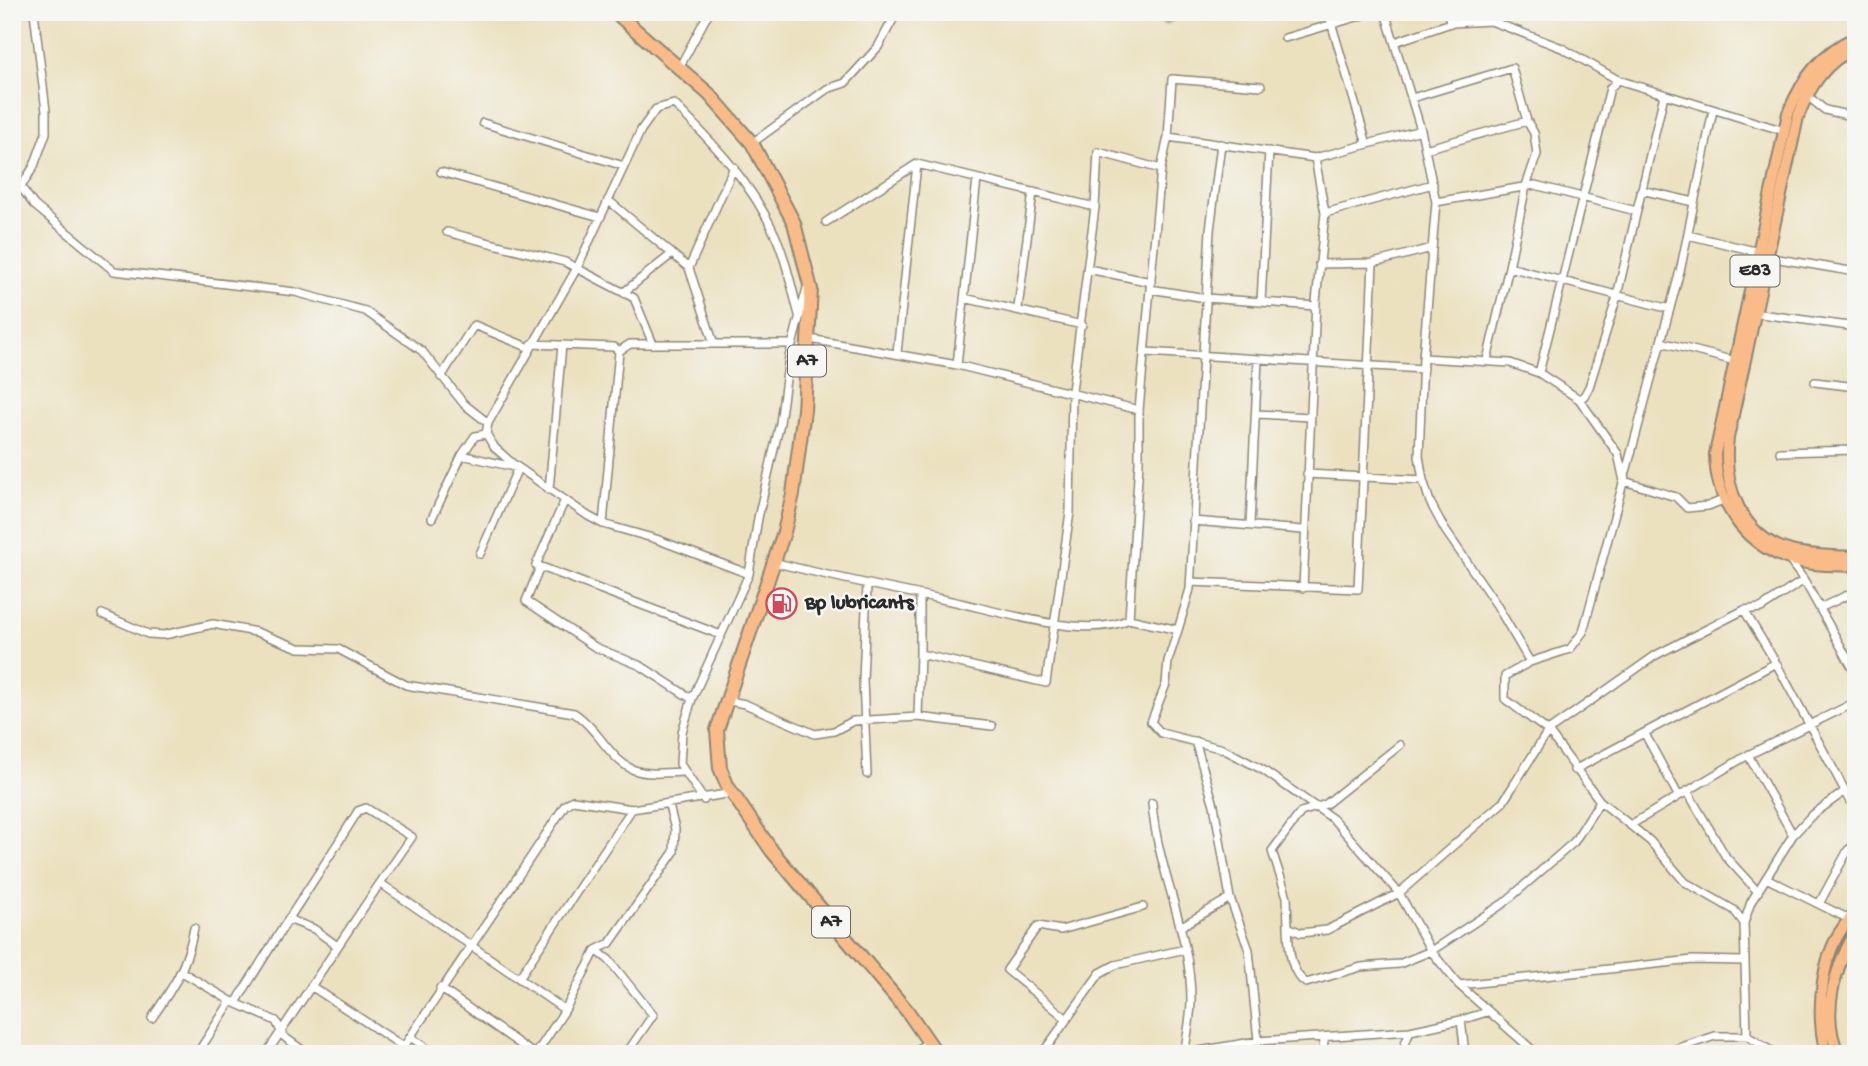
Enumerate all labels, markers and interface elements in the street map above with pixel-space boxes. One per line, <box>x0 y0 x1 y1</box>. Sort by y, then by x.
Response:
road number: E83 <box>1730 256 1780 286</box>
road number: A7 <box>788 346 826 376</box>
fuel station icon: Bp lubricants <box>765 587 799 621</box>
place label: Bp lubricants <box>804 592 915 617</box>
road number: A7 <box>812 906 850 938</box>

